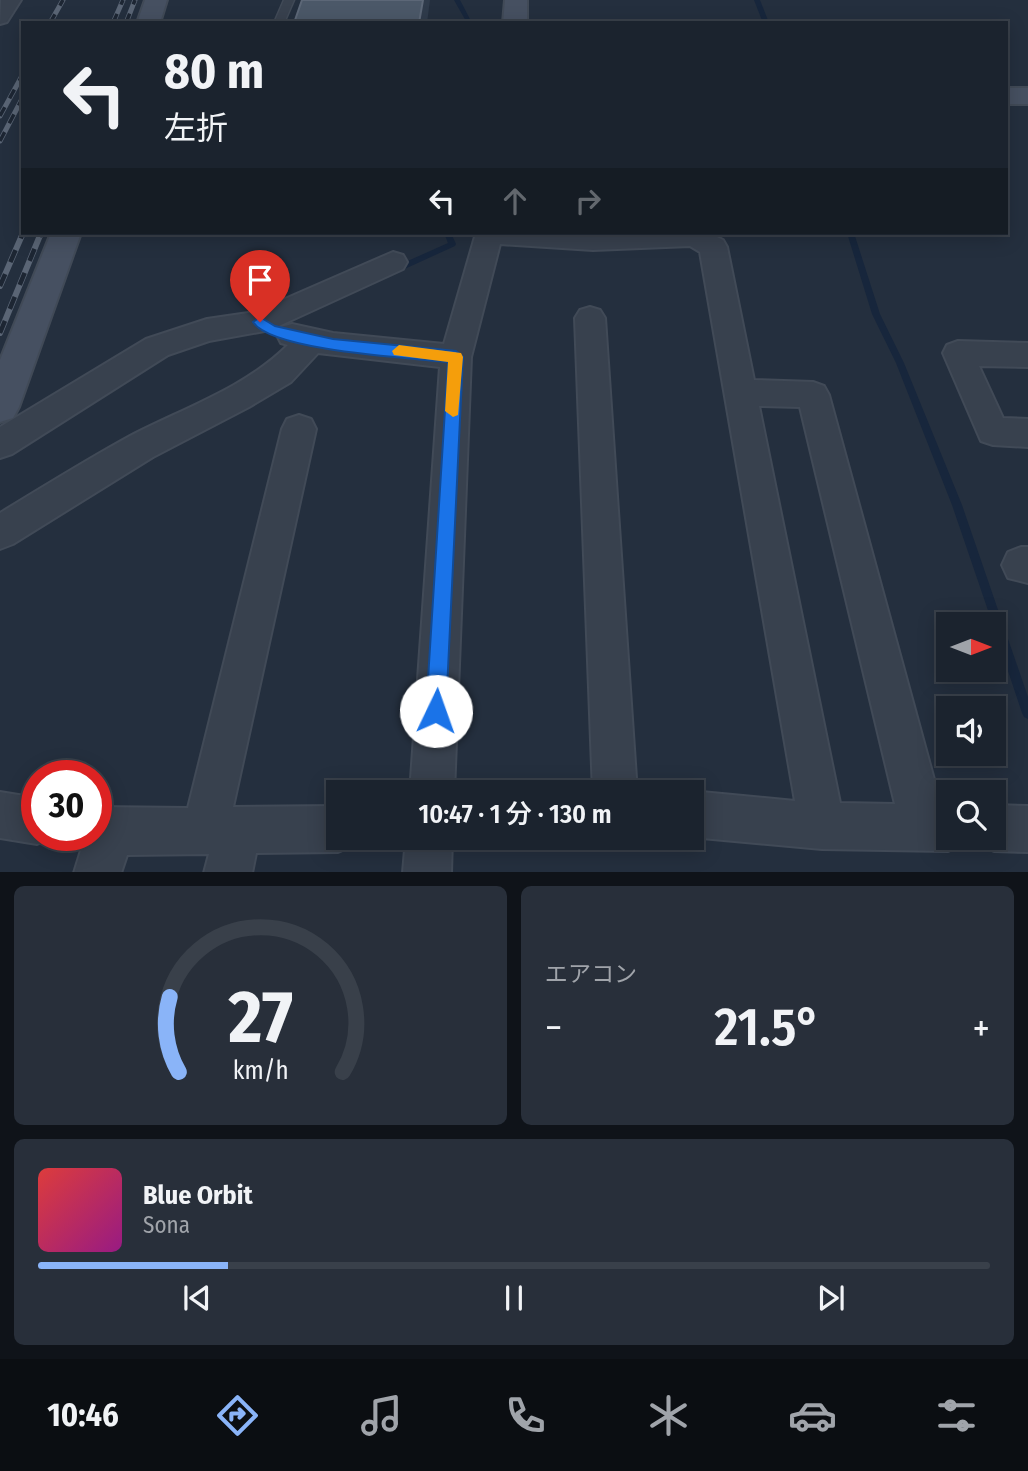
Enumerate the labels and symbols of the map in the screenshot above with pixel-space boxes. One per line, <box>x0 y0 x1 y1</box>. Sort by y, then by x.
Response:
pin <box>230 250 290 322</box>
north arrow <box>936 612 1006 682</box>
position arrow <box>399 674 473 748</box>
speed limit sign: 30 <box>21 760 112 851</box>

